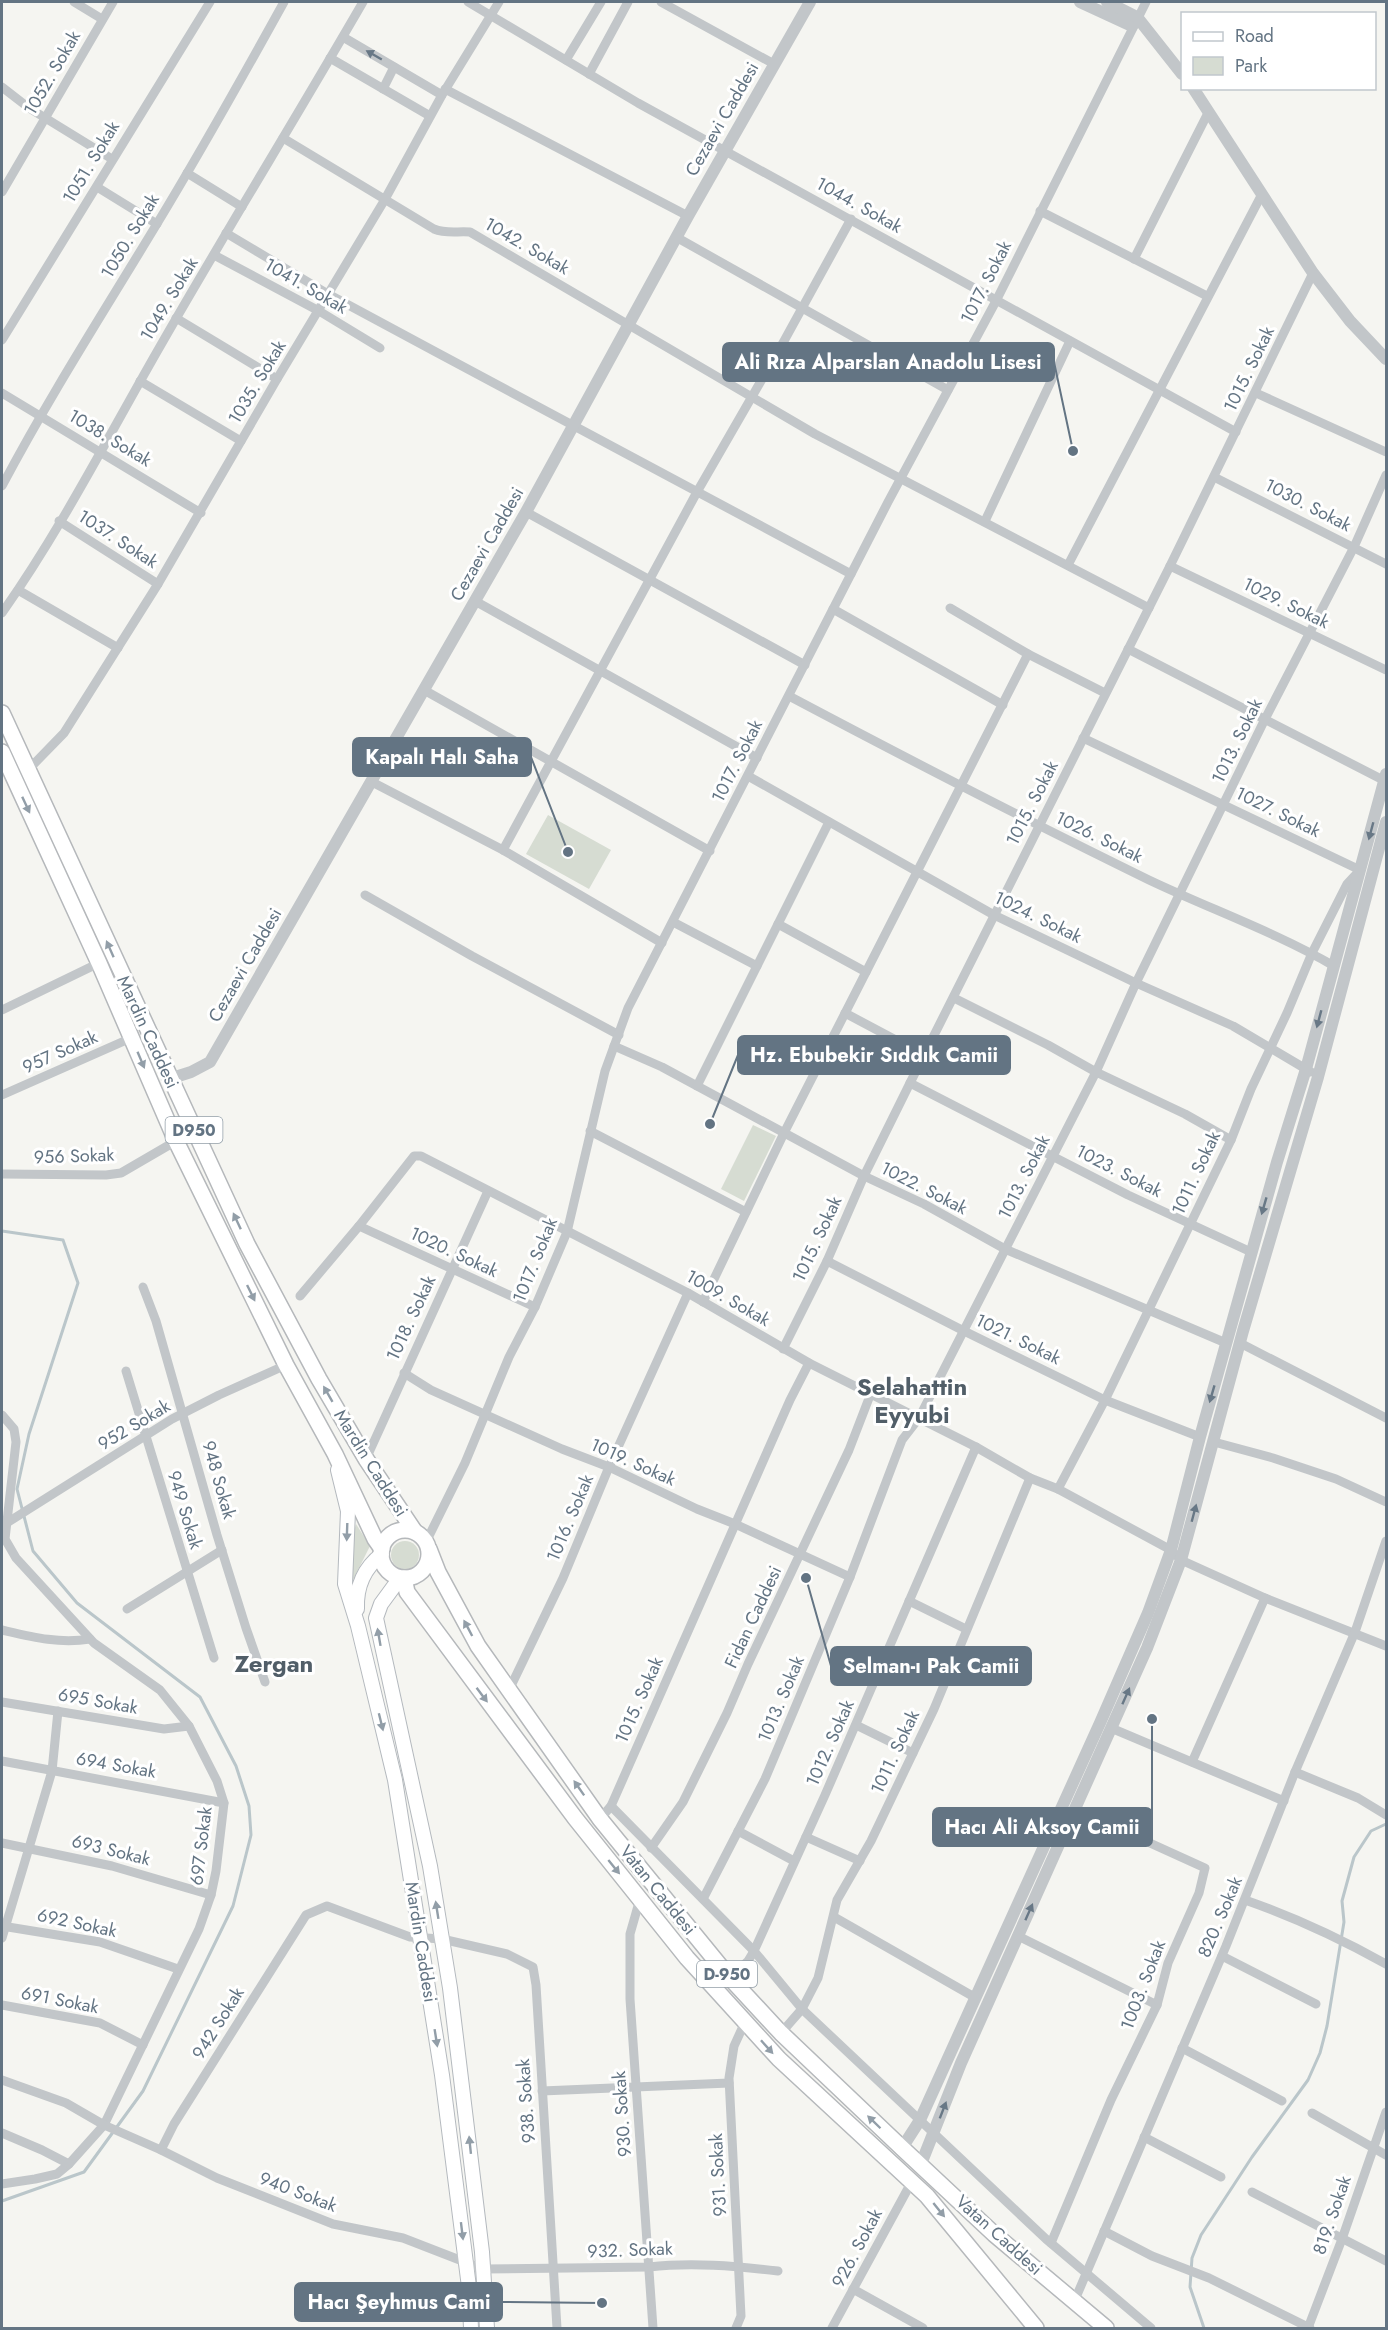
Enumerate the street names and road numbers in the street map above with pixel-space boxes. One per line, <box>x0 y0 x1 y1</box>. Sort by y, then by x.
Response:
street label: 1052. Sokak <box>17 26 87 120</box>
street label: Cezaevi Caddesi <box>679 57 765 181</box>
street label: 1051. Sokak <box>56 116 126 208</box>
street label: 1044. Sokak <box>811 171 907 239</box>
street label: 1050. Sokak <box>94 189 166 283</box>
street label: 1042. Sokak <box>480 211 575 281</box>
street label: 1017. Sokak <box>954 236 1018 328</box>
street label: 1049. Sokak <box>134 252 204 346</box>
street label: 1041. Sokak <box>259 252 353 320</box>
street label: 1015. Sokak <box>1217 322 1281 416</box>
street label: 1035. Sokak <box>222 335 292 429</box>
street label: 1038. Sokak <box>63 403 157 473</box>
street label: 1030. Sokak <box>1260 472 1356 538</box>
street label: Cezaevi Caddesi <box>444 482 530 606</box>
street label: 1037. Sokak <box>73 503 163 575</box>
street label: 1029. Sokak <box>1238 571 1334 635</box>
street label: 1013. Sokak <box>1205 694 1269 788</box>
street label: 1017. Sokak <box>705 715 769 807</box>
street label: 1015. Sokak <box>999 756 1065 850</box>
street label: 1027. Sokak <box>1231 780 1325 844</box>
street label: 1026. Sokak <box>1051 805 1147 869</box>
street label: 1024. Sokak <box>990 885 1086 949</box>
street label: Cezaevi Caddesi <box>202 903 288 1027</box>
street label: Mardin Caddesi <box>110 971 186 1093</box>
street label: 957 Sokak <box>18 1024 102 1080</box>
road number: D950 <box>166 1117 222 1143</box>
street label: 1011. Sokak <box>1165 1127 1227 1219</box>
street label: 1013. Sokak <box>992 1130 1056 1224</box>
street label: 1023. Sokak <box>1071 1138 1167 1204</box>
street label: 956 Sokak <box>33 1142 115 1170</box>
street label: 1022. Sokak <box>876 1155 972 1221</box>
street label: 1015. Sokak <box>786 1192 848 1286</box>
street label: 1017. Sokak <box>506 1214 564 1306</box>
street label: 1020. Sokak <box>405 1220 503 1284</box>
street label: 1009. Sokak <box>681 1263 775 1333</box>
street label: 1018. Sokak <box>380 1271 442 1365</box>
street label: 1021. Sokak <box>971 1307 1065 1371</box>
street label: 952 Sokak <box>93 1393 175 1457</box>
street label: Mardin Caddesi <box>328 1404 414 1522</box>
street label: 1019. Sokak <box>586 1432 680 1492</box>
street label: 948 Sokak <box>195 1438 243 1522</box>
street label: 949 Sokak <box>161 1468 209 1553</box>
street label: 1016. Sokak <box>540 1470 600 1566</box>
street label: Fidan Caddesi <box>718 1562 788 1672</box>
street label: 1013. Sokak <box>751 1652 811 1746</box>
street label: 1015. Sokak <box>608 1653 670 1747</box>
street label: 695 Sokak <box>56 1681 140 1721</box>
street label: 1012. Sokak <box>799 1696 861 1790</box>
street label: 1011. Sokak <box>864 1706 926 1798</box>
street label: 694 Sokak <box>74 1745 158 1785</box>
street label: 697 Sokak <box>183 1805 219 1887</box>
street label: 693 Sokak <box>69 1828 153 1872</box>
street label: Vatan Caddesi <box>614 1839 702 1941</box>
street label: 820. Sokak <box>1191 1872 1249 1962</box>
street label: Mardin Caddesi <box>399 1880 443 2004</box>
street label: 692 Sokak <box>35 1902 119 1944</box>
street label: 1003. Sokak <box>1114 1936 1172 2034</box>
road number: D-950 <box>697 1961 757 1987</box>
street label: 691 Sokak <box>19 1980 101 2020</box>
street label: 942 Sokak <box>186 1982 250 2064</box>
street label: 938. Sokak <box>510 2058 542 2144</box>
street label: 930. Sokak <box>606 2070 638 2158</box>
street label: 931. Sokak <box>703 2133 733 2217</box>
street label: 940 Sokak <box>255 2165 341 2219</box>
street label: 819. Sokak <box>1306 2172 1358 2258</box>
street label: Vatan Caddesi <box>950 2189 1048 2281</box>
street label: 926. Sokak <box>825 2204 889 2292</box>
street label: 932. Sokak <box>587 2236 673 2264</box>

